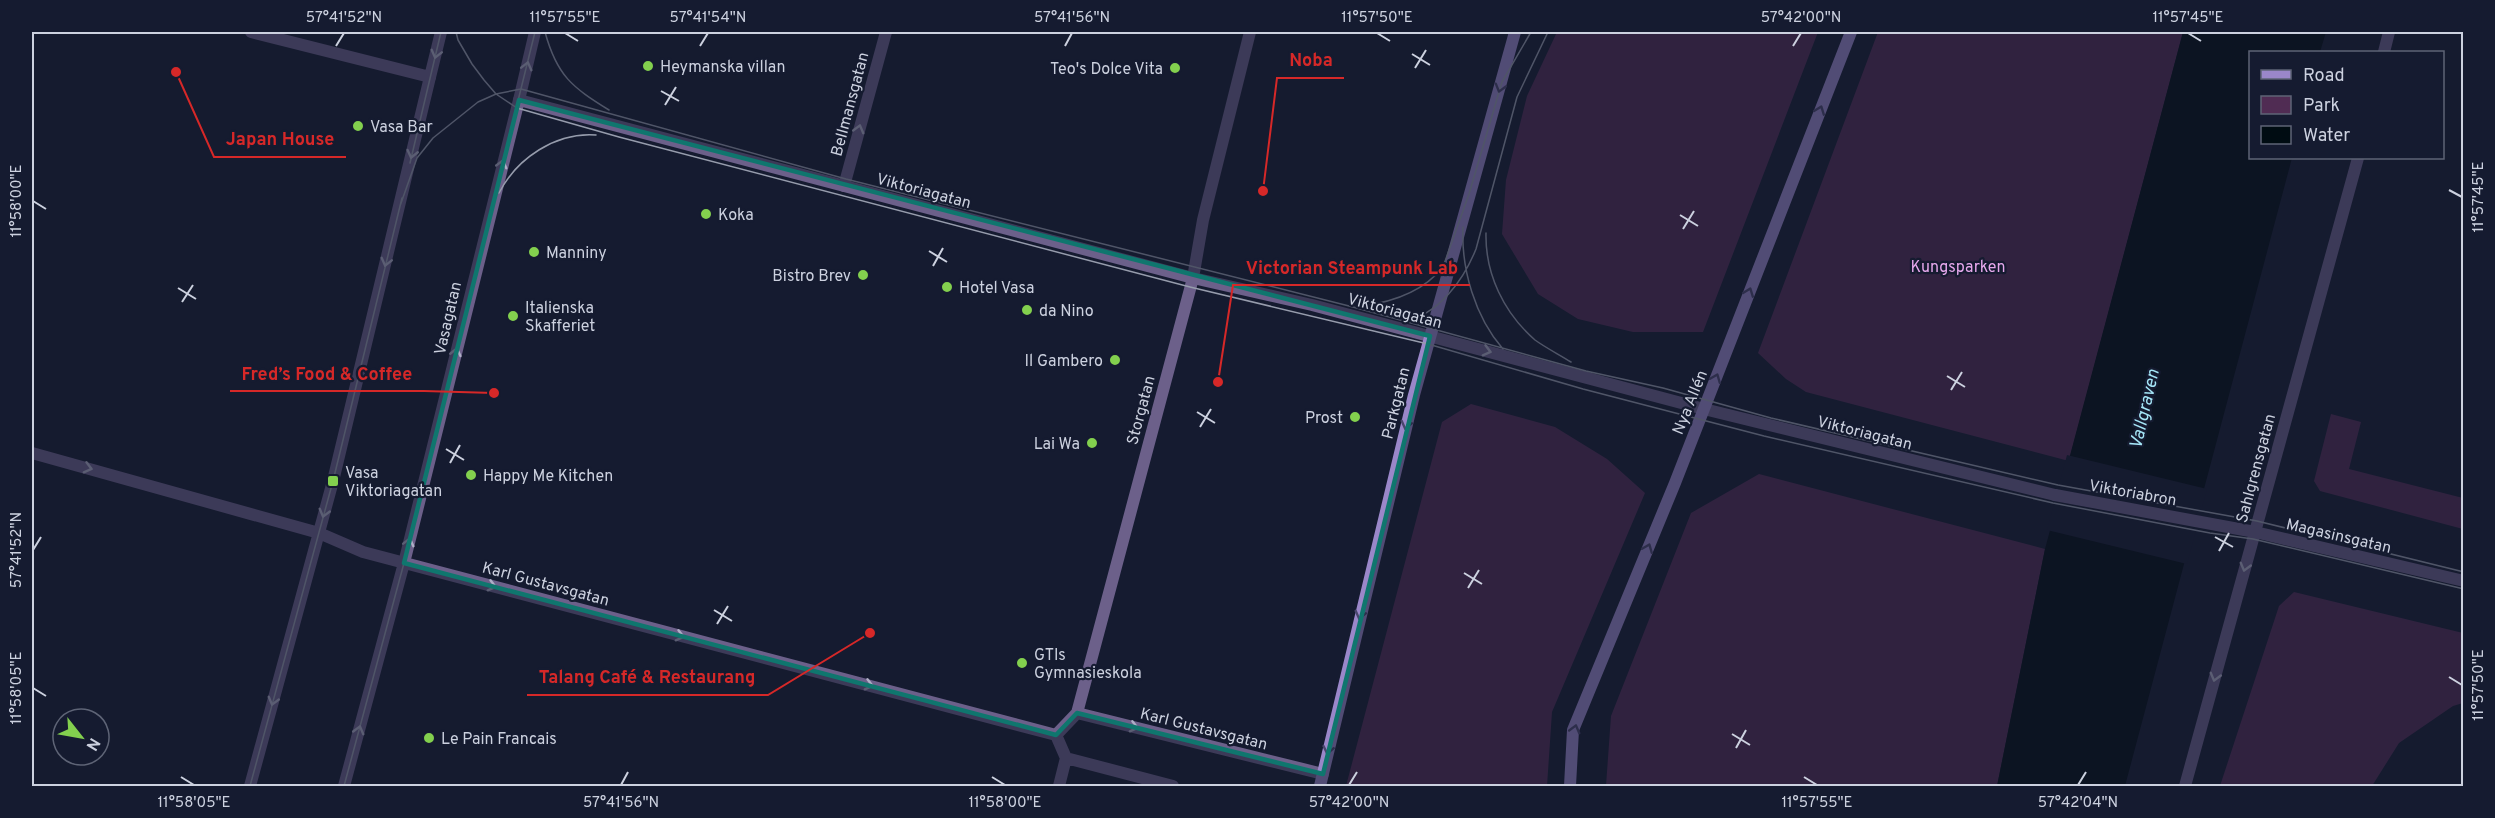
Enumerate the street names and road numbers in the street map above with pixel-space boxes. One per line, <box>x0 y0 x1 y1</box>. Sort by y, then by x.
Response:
street label: Bellmansgatan <box>827 50 874 159</box>
street label: Viktoriagatan <box>874 170 973 214</box>
street label: Vasagatan <box>431 280 467 357</box>
street label: Viktoriagatan <box>1345 290 1444 334</box>
street label: Parkgatan <box>1378 365 1416 441</box>
street label: Nya Allén <box>1669 368 1713 438</box>
street label: Storgatan <box>1123 374 1161 447</box>
street label: Viktoriagatan <box>1815 412 1914 455</box>
street label: Sahlgrensgatan <box>2233 412 2281 525</box>
street label: Viktoriabron <box>2087 476 2178 512</box>
street label: Magasinsgatan <box>2284 515 2393 559</box>
street label: Karl Gustavsgatan <box>480 558 611 612</box>
street label: Karl Gustavsgatan <box>1138 704 1269 755</box>

